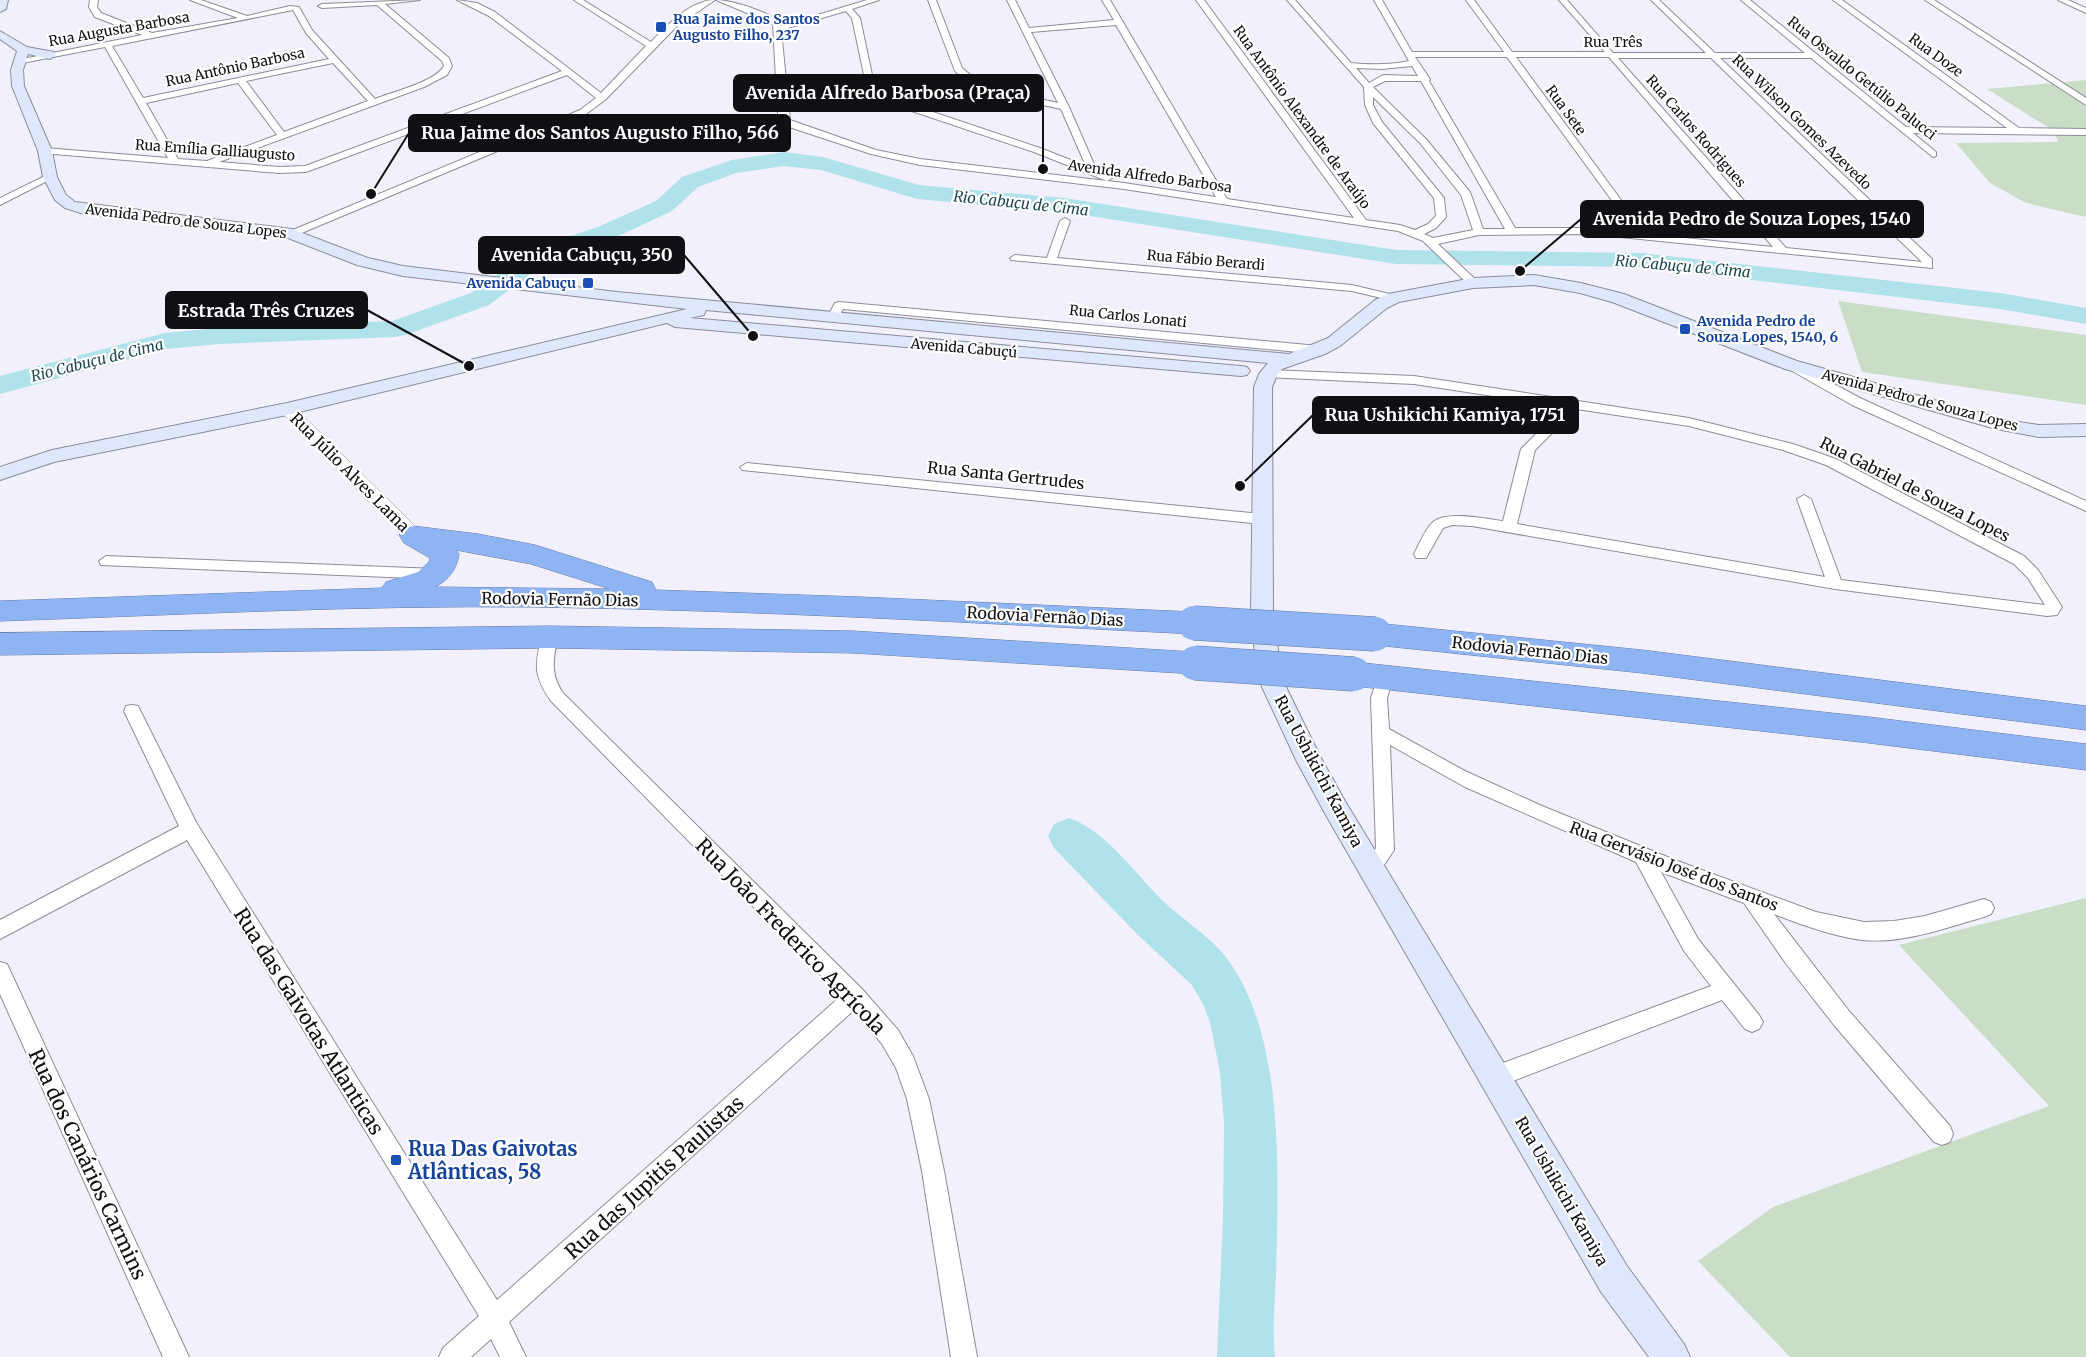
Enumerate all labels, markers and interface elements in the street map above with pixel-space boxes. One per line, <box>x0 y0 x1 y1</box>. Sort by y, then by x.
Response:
street label: Rua Augusta Barbosa <box>47 8 191 50</box>
place label: Rua Jaime dos Santos Augusto Filho, 237 <box>672 10 820 44</box>
street label: Rua Osvaldo Getúlio Palucci <box>1784 12 1940 144</box>
marker: Rua Jaime dos Santos Augusto Filho, 237 <box>654 20 668 34</box>
street label: Rua Antônio Alexandre de Araújo <box>1229 22 1375 212</box>
street label: Rua Doze <box>1905 29 1967 81</box>
street label: Rua Três <box>1583 33 1643 51</box>
street label: Rua Antônio Barbosa <box>164 43 307 91</box>
street label: Rua Wilson Gomes Azevedo <box>1729 51 1875 193</box>
street label: Rua Carlos Rodrigues <box>1642 71 1750 191</box>
callout: Avenida Alfredo Barbosa (Praça) <box>734 75 1043 111</box>
text: Avenida Alfredo Barbosa (Praça) <box>744 81 1031 104</box>
street label: Rua Sete <box>1542 81 1590 139</box>
callout: Rua Jaime dos Santos Augusto Filho, 566 <box>409 115 790 151</box>
text: Rua Jaime dos Santos Augusto Filho, 566 <box>421 121 779 144</box>
street label: Rua Emília Galliaugusto <box>134 135 296 165</box>
street label: Avenida Alfredo Barbosa <box>1066 155 1234 196</box>
water label: Rio Cabuçu de Cima <box>952 186 1090 220</box>
street label: Avenida Pedro de Souza Lopes <box>83 200 288 242</box>
callout: Avenida Pedro de Souza Lopes, 1540 <box>1581 201 1923 237</box>
text: Avenida Pedro de Souza Lopes, 1540 <box>1592 207 1911 230</box>
callout: Avenida Cabuçu, 350 <box>479 237 684 273</box>
text: Avenida Cabuçu, 350 <box>490 243 673 266</box>
street label: Rua Fábio Berardi <box>1146 246 1266 274</box>
water label: Rio Cabuçu de Cima <box>1615 251 1751 281</box>
place label: Avenida Cabuçu <box>466 274 576 292</box>
marker: Avenida Cabuçu <box>581 276 595 290</box>
callout: Estrada Três Cruzes <box>166 292 367 328</box>
text: Estrada Três Cruzes <box>177 299 355 322</box>
street label: Rua Carlos Lonati <box>1068 301 1188 331</box>
place label: Avenida Pedro de Souza Lopes, 1540, 6 <box>1696 312 1838 346</box>
marker: Avenida Pedro de Souza Lopes, 1540, 6 <box>1678 322 1692 336</box>
water label: Rio Cabuçu de Cima <box>29 334 165 386</box>
street label: Avenida Cabuçú <box>909 334 1018 362</box>
street label: Avenida Pedro de Souza Lopes <box>1819 365 2020 435</box>
callout: Rua Ushikichi Kamiya, 1751 <box>1313 397 1578 433</box>
text: Rua Ushikichi Kamiya, 1751 <box>1325 403 1565 426</box>
street label: Rua Júlio Alves Lama <box>286 408 414 536</box>
street label: Rua Gabriel de Souza Lopes <box>1817 432 2014 546</box>
street label: Rua Santa Gertrudes <box>926 457 1086 493</box>
street label: Rodovia Fernão Dias <box>481 588 639 610</box>
street label: Rodovia Fernão Dias <box>966 602 1124 630</box>
street label: Rodovia Fernão Dias <box>1451 632 1609 668</box>
street label: Rua Ushikichi Kamiya <box>1270 692 1368 851</box>
street label: Rua Gervásio José dos Santos <box>1567 817 1781 915</box>
street label: Rua João Frederico Agrícola <box>691 833 892 1039</box>
street label: Rua das Gaivotas Atlanticas <box>229 903 389 1139</box>
street label: Rua dos Canários Carmins <box>23 1045 153 1283</box>
street label: Rua das Jupitis Paulistas <box>559 1090 749 1264</box>
street label: Rua Ushikichi Kamiya <box>1511 1113 1613 1270</box>
place label: Rua Das Gaivotas Atlânticas, 58 <box>407 1136 578 1185</box>
marker: Rua Das Gaivotas Atlânticas, 58 <box>389 1153 403 1167</box>

